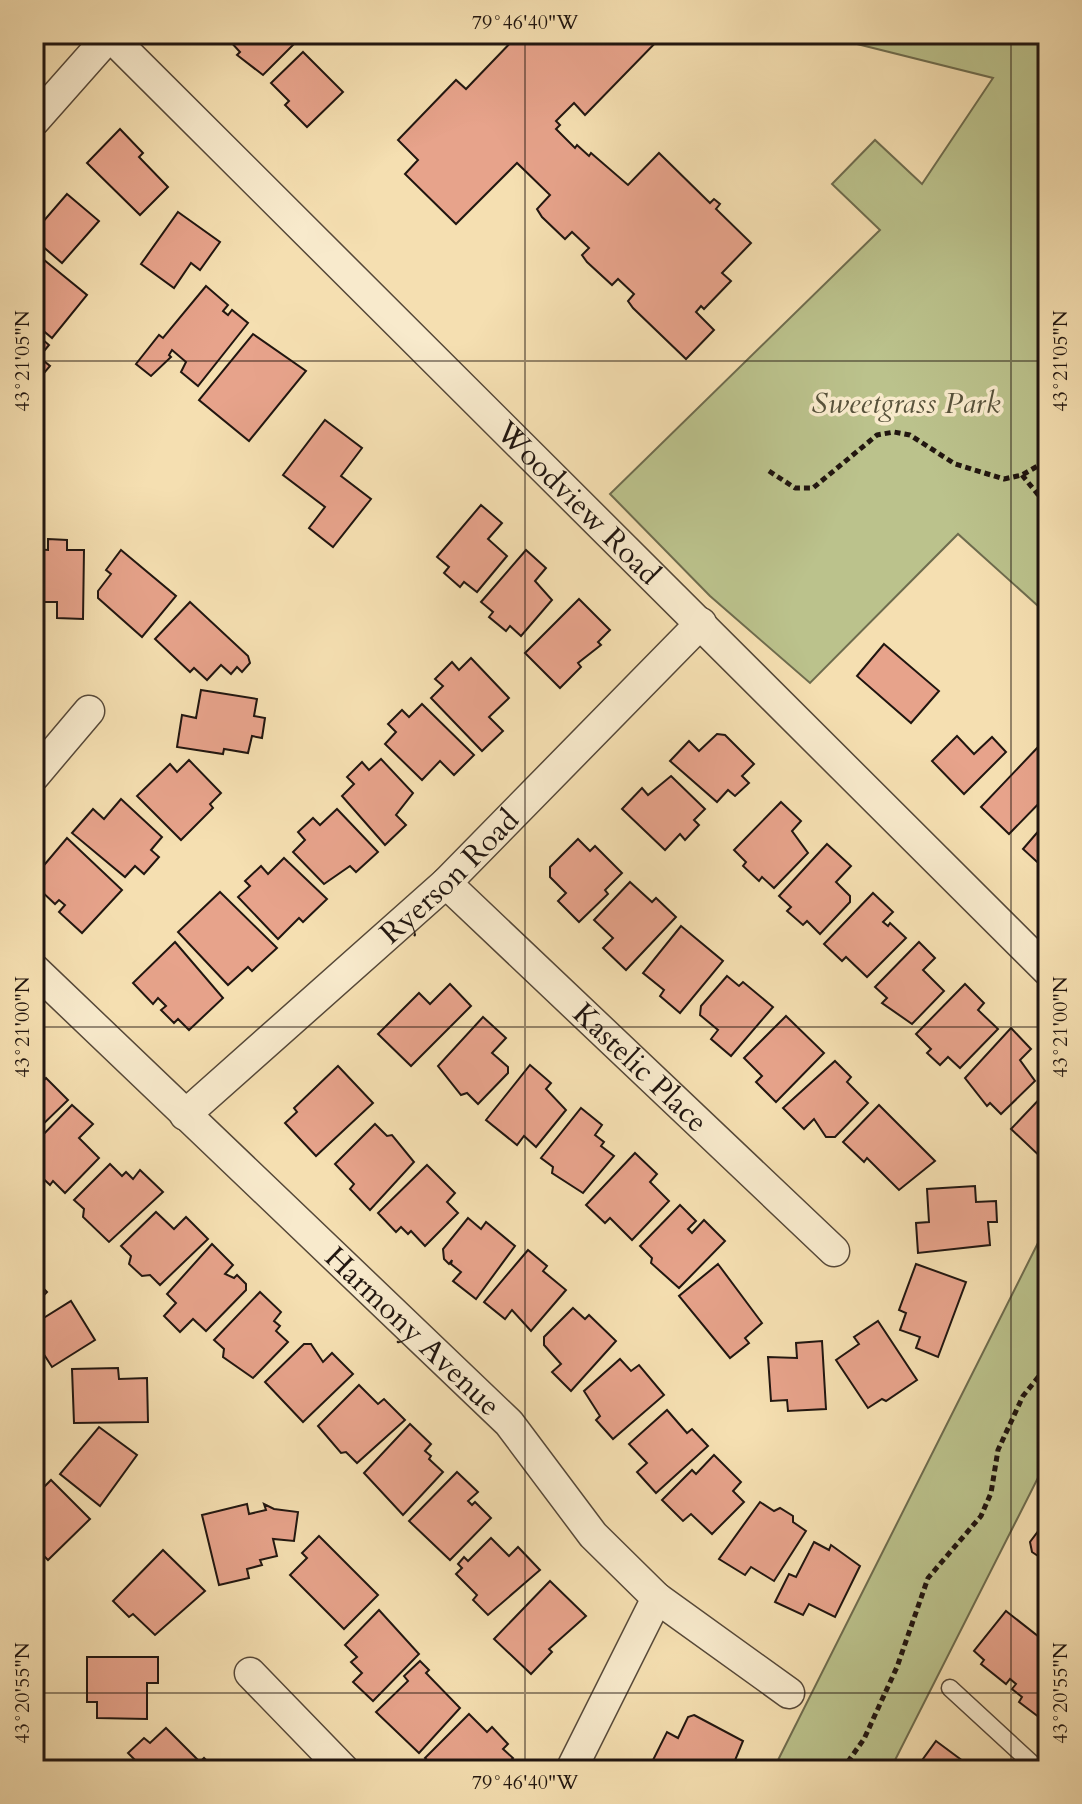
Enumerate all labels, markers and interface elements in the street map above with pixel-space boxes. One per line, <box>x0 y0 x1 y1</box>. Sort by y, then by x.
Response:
text: 79°46'40"W <box>472 9 579 36</box>
text: 43°21'05"N <box>9 310 36 412</box>
text: 43°21'05"N <box>1047 310 1074 412</box>
park label: Sweetgrass Park <box>811 383 1001 424</box>
street label: Woodview Road <box>486 411 669 594</box>
street label: Ryerson Road <box>371 800 528 954</box>
text: 43°21'00"N <box>9 976 36 1078</box>
text: 43°21'00"N <box>1047 976 1074 1078</box>
street label: Kastelic Place <box>564 994 717 1142</box>
street label: Harmony Avenue <box>316 1238 509 1425</box>
text: 43°20'55"N <box>9 1642 36 1744</box>
text: 43°20'55"N <box>1047 1642 1074 1744</box>
text: 79°46'40"W <box>472 1769 579 1796</box>

